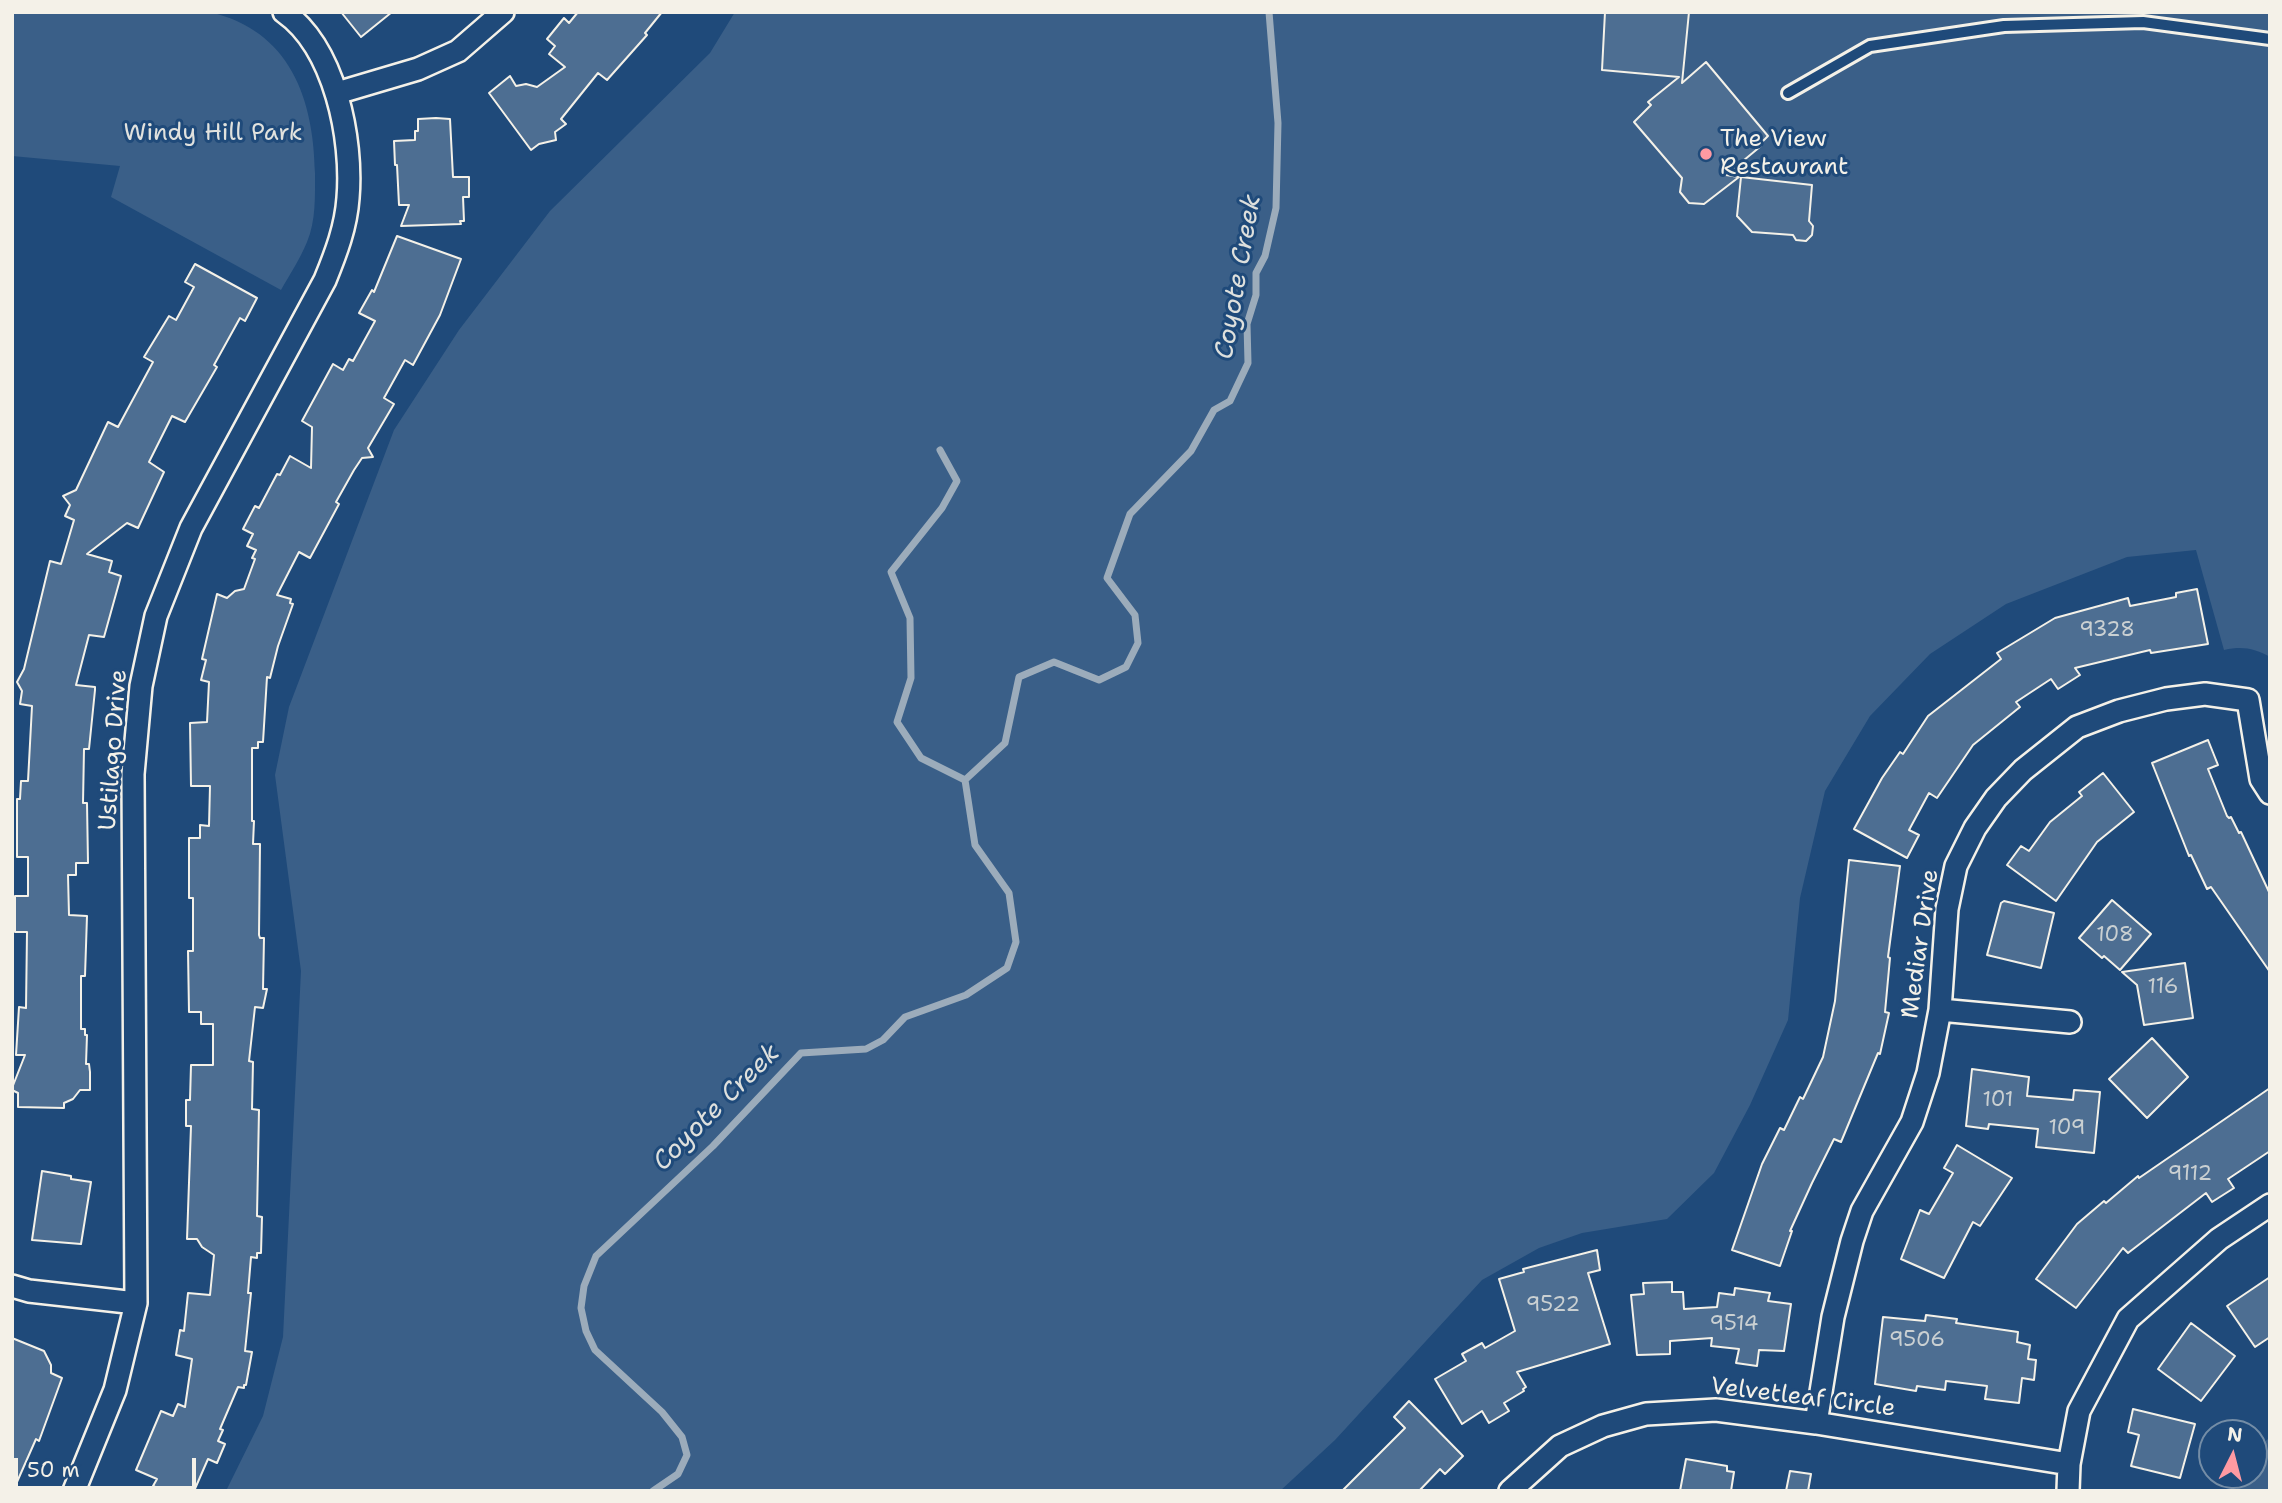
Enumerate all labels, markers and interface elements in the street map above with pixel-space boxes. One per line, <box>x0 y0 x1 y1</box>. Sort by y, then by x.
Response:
park label: Windy Hill Park <box>123 120 303 148</box>
place label: The View Restaurant <box>1720 126 1848 182</box>
marker: The View Restaurant <box>1698 146 1714 162</box>
water label: Coyote Creek <box>1209 192 1269 362</box>
house number: 9328 <box>2079 618 2135 644</box>
street label: Ustilago Drive <box>94 668 134 832</box>
street label: Mediar Drive <box>1896 867 1946 1021</box>
house number: 108 <box>2096 923 2134 949</box>
house number: 116 <box>2148 975 2178 1001</box>
water label: Coyote Creek <box>647 1038 787 1178</box>
house number: 101 <box>1982 1088 2014 1114</box>
house number: 109 <box>2048 1116 2086 1142</box>
house number: 9112 <box>2168 1162 2212 1188</box>
house number: 9522 <box>1526 1293 1580 1319</box>
house number: 9514 <box>1710 1312 1758 1338</box>
house number: 9506 <box>1889 1328 1945 1354</box>
street label: Velvetleaf Circle <box>1709 1372 1897 1424</box>
north arrow <box>2198 1419 2268 1489</box>
text: N <box>2226 1421 2244 1448</box>
scale bar <box>18 1444 200 1488</box>
text: 50 m <box>27 1456 80 1484</box>

